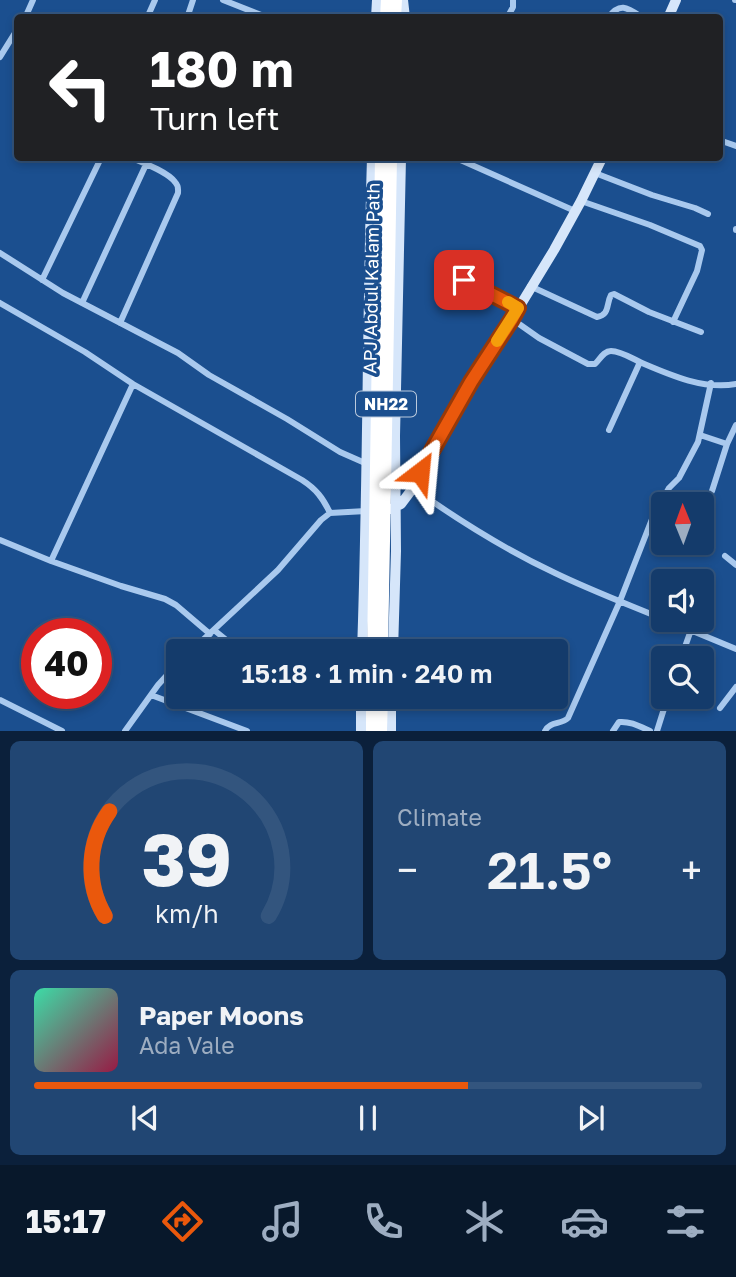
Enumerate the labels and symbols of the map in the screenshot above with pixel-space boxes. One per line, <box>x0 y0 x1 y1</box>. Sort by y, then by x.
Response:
street label: APJ Abdul Kalam Path <box>358 182 384 374</box>
pin <box>434 250 494 310</box>
road number: NH22 <box>356 392 416 416</box>
position arrow <box>383 435 457 509</box>
north arrow <box>651 492 714 555</box>
speed limit sign: 40 <box>21 618 112 709</box>

